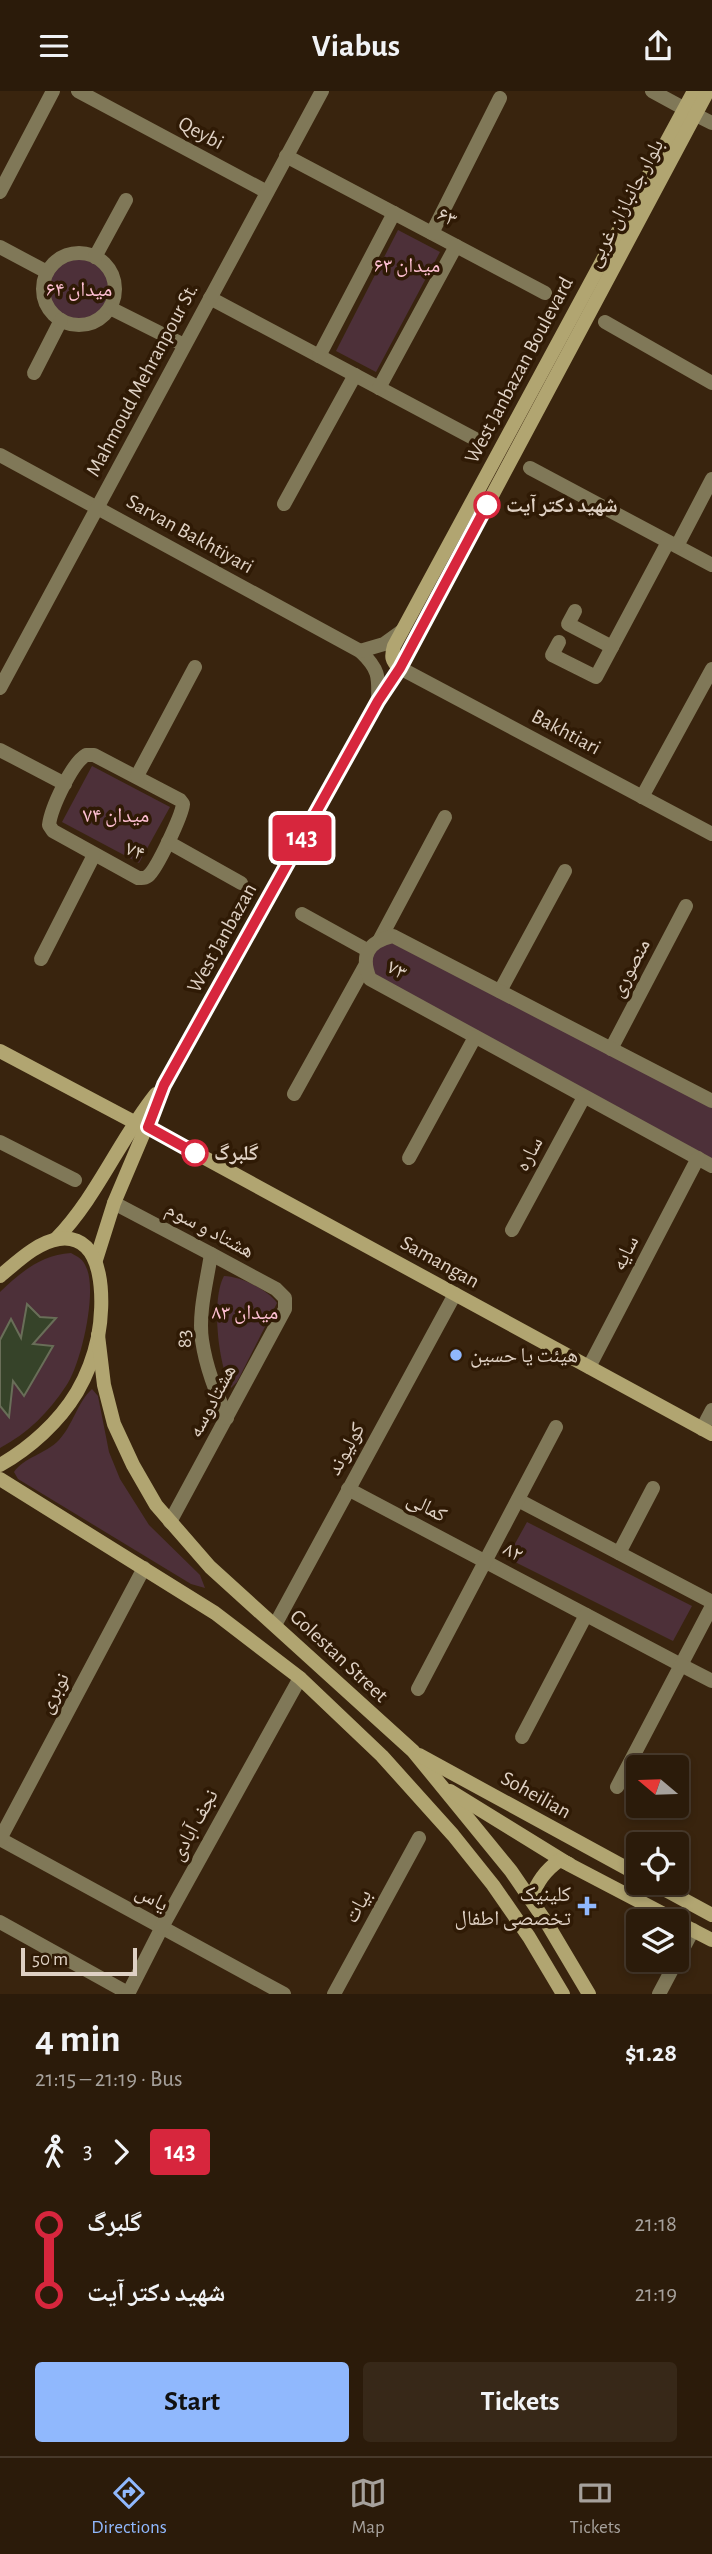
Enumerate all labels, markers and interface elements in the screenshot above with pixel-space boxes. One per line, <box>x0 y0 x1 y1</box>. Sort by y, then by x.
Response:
icon: menu <box>35 27 73 65</box>
icon: share <box>639 27 677 65</box>
text: Viabus <box>312 30 400 62</box>
street label: Qeybi <box>175 112 227 154</box>
street label: بلوار جانبازان غربی <box>583 136 669 271</box>
street label: ۶۳ <box>434 203 460 231</box>
park label: میدان ۶۳ <box>374 255 440 277</box>
street label: West Janbazan Boulevard <box>461 273 577 467</box>
park label: میدان ۶۴ <box>46 279 112 301</box>
street label: Mahmoud Mehranpour St. <box>82 280 202 480</box>
street label: Sarvan Bakhtiyari <box>123 490 257 578</box>
marker: شهید دکتر آیت <box>474 492 500 518</box>
place label: شهید دکتر آیت <box>506 494 618 517</box>
street label: Bakhtiari <box>528 705 604 759</box>
park label: میدان ۷۴ <box>83 805 149 827</box>
line badge: 143 <box>262 815 342 861</box>
text: 143 <box>286 826 318 850</box>
street label: ۷۴ <box>122 838 148 864</box>
street label: West Janbazan <box>183 880 261 996</box>
street label: منصوری <box>606 935 655 1001</box>
street label: ۷۳ <box>384 956 410 984</box>
street label: ساره <box>511 1133 547 1175</box>
marker: گلبرگ <box>182 1140 208 1166</box>
place label: گلبرگ <box>214 1143 258 1165</box>
street label: هشتاد و سوم <box>161 1198 258 1265</box>
street label: Samangan <box>397 1232 483 1292</box>
street label: سایه <box>608 1232 643 1274</box>
park label: میدان ۸۳ <box>212 1302 278 1324</box>
street label: 83 <box>173 1329 195 1349</box>
place label: هیئت یا حسین <box>470 1345 578 1368</box>
marker: هیئت یا حسین <box>448 1347 464 1363</box>
street label: هشتادوسه <box>184 1361 240 1441</box>
street label: کولیوند <box>323 1419 369 1479</box>
street label: کمالی <box>403 1488 451 1528</box>
street label: ۸۲ <box>500 1538 526 1566</box>
street label: Golestan Street <box>286 1606 392 1707</box>
street label: نوبری <box>35 1669 74 1717</box>
north arrow <box>626 1755 690 1818</box>
map controls <box>626 1755 689 1972</box>
street label: Soheilian <box>498 1767 574 1823</box>
street label: نجف آبادی <box>165 1785 223 1865</box>
button: locate <box>626 1832 689 1895</box>
street label: یاس <box>131 1881 172 1917</box>
place label: کلینیک تخصصی اطفال <box>454 1884 571 1931</box>
street label: بیات <box>340 1886 376 1927</box>
marker: کلینیک تخصصی اطفال <box>577 1896 597 1916</box>
button: layers <box>626 1909 689 1972</box>
scale bar <box>21 1945 136 1977</box>
text: 50 m <box>32 1950 68 1969</box>
text: 4 min <box>35 2021 121 2059</box>
text: $1.28 <box>625 2040 677 2066</box>
text: 21:15 – 21:19 · Bus <box>35 2068 183 2091</box>
icon: walk <box>35 2133 73 2171</box>
icon: forward <box>102 2133 140 2171</box>
text: 3 <box>83 2140 92 2163</box>
text: 143 <box>164 2140 196 2164</box>
text: گلبرگ <box>87 2210 142 2236</box>
text: 21:18 <box>635 2213 677 2236</box>
text: شهید دکتر آیت <box>87 2280 225 2306</box>
text: 21:19 <box>635 2283 677 2306</box>
button: Start <box>35 2362 349 2442</box>
button: Tickets <box>363 2362 677 2442</box>
tab: Directions <box>91 2474 167 2539</box>
tab: Map <box>349 2474 387 2539</box>
tab: Tickets <box>569 2474 621 2539</box>

